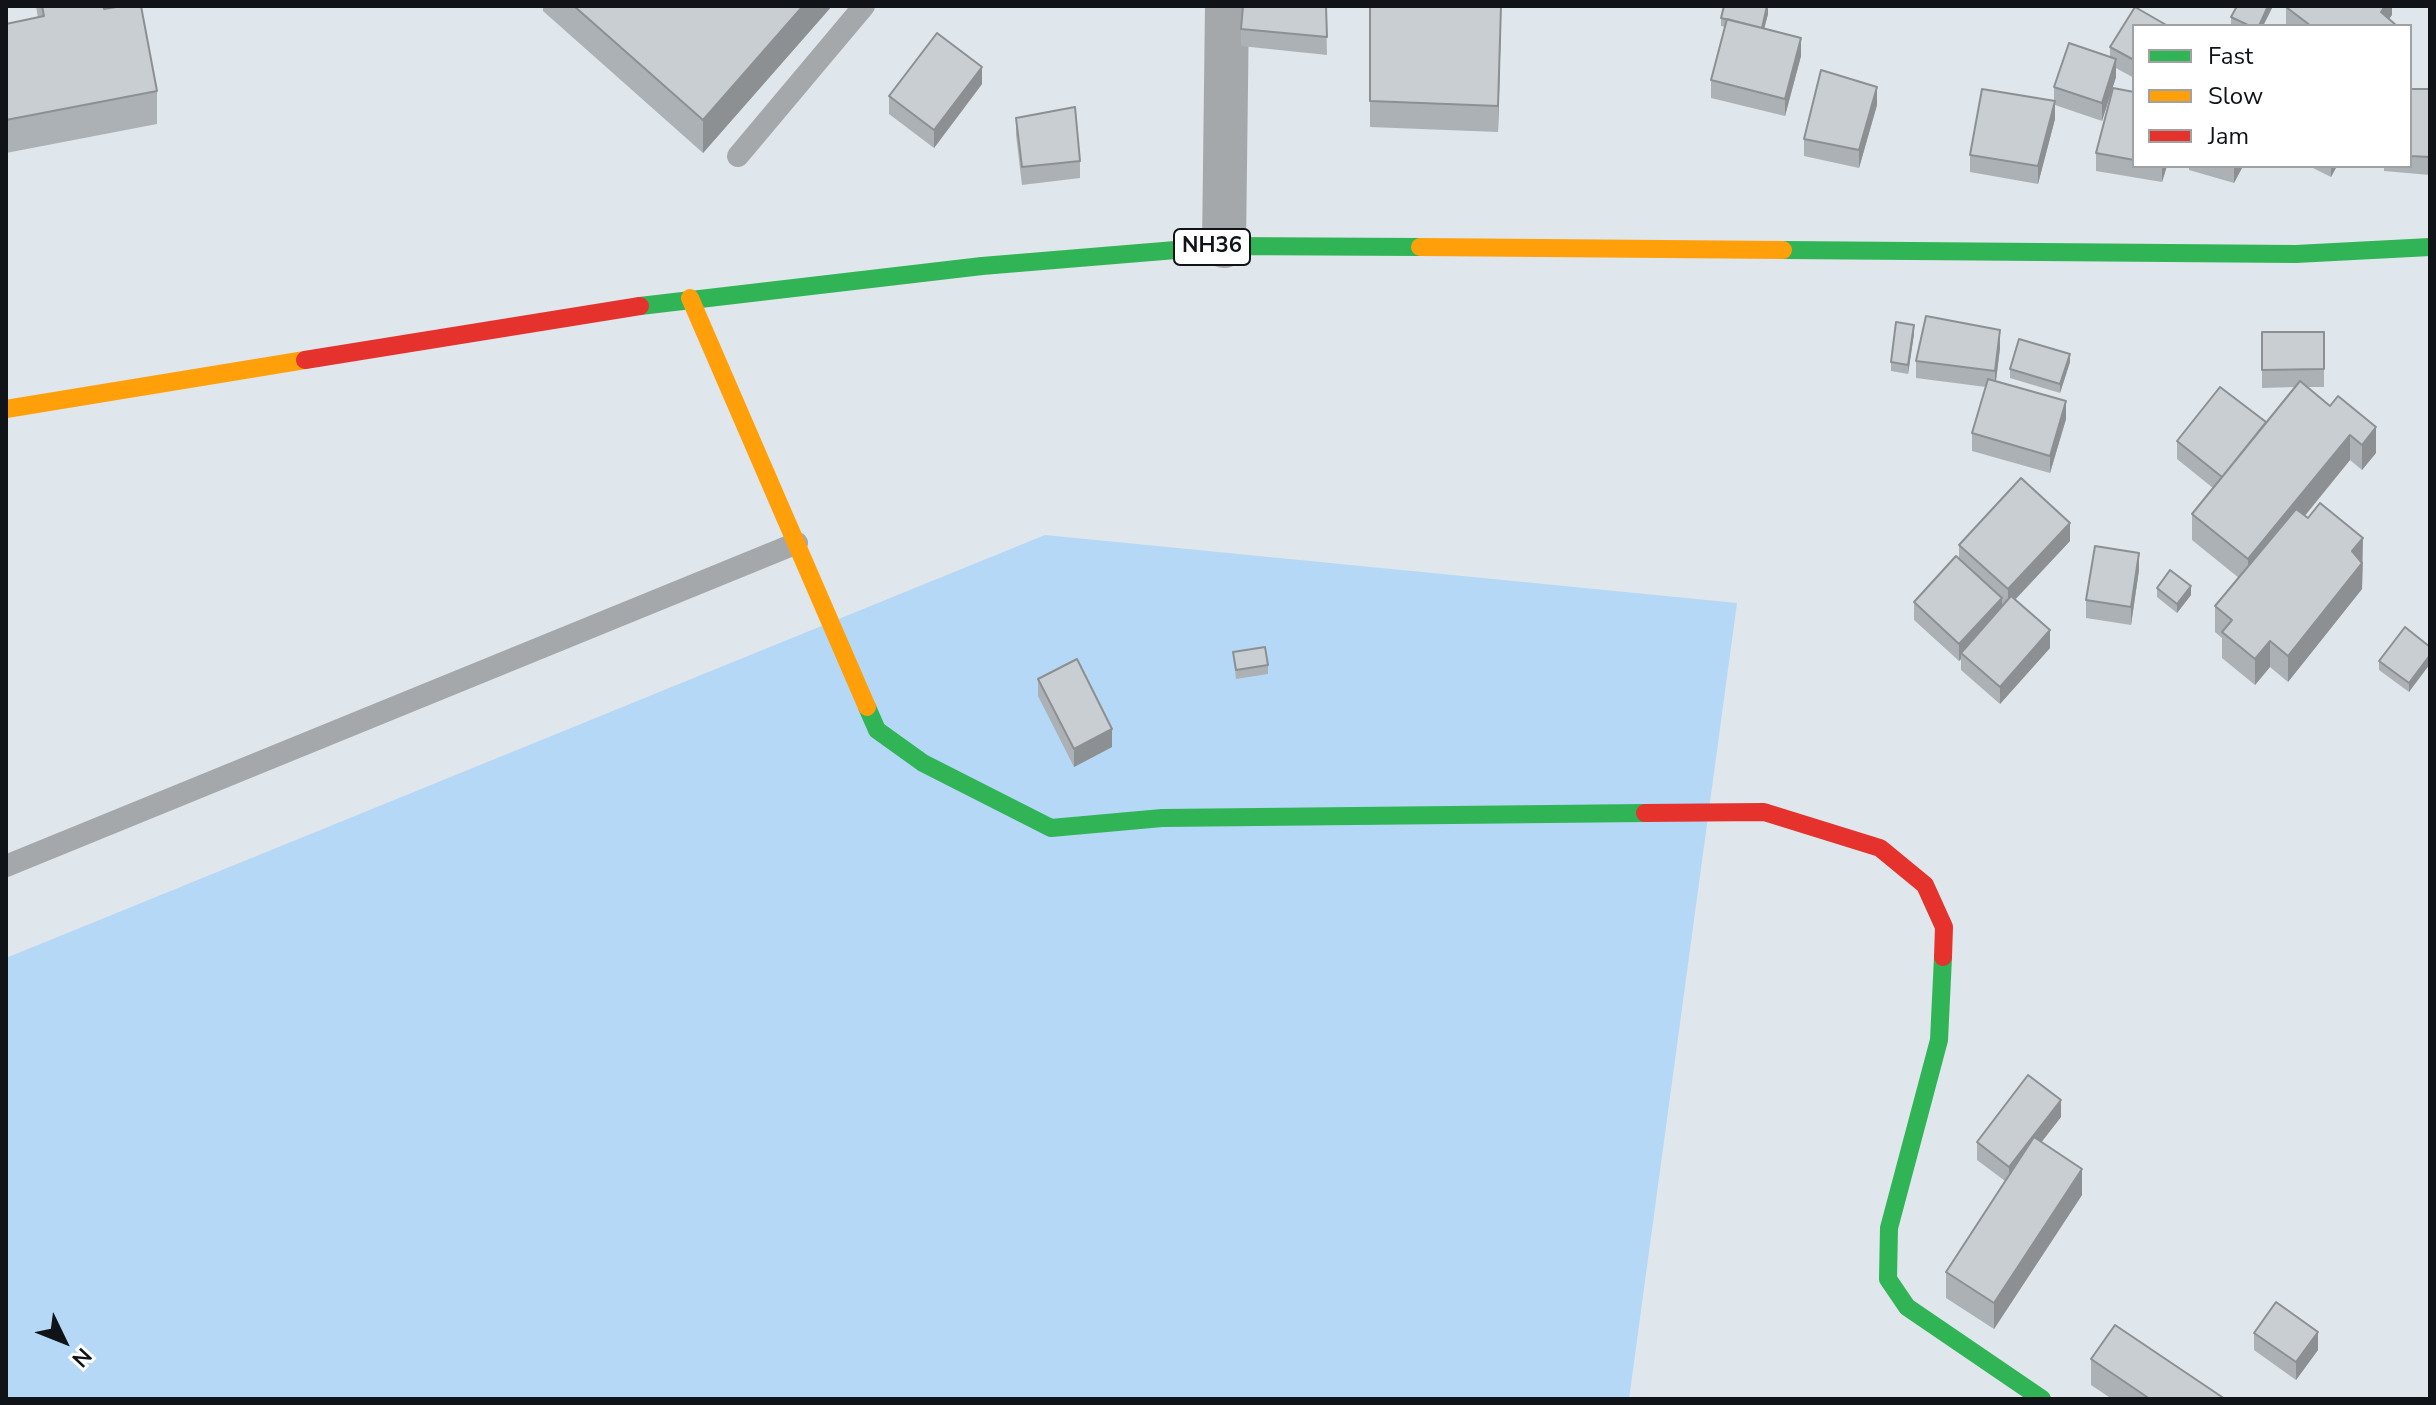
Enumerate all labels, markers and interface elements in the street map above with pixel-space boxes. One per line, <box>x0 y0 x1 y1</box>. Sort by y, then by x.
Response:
legend <box>2132 24 2412 168</box>
text: Fast <box>2208 40 2253 72</box>
text: Slow <box>2208 80 2263 112</box>
text: Jam <box>2208 120 2249 152</box>
road number: NH36 <box>1174 229 1250 265</box>
north arrow <box>24 1301 104 1381</box>
text: N <box>65 1341 98 1374</box>

